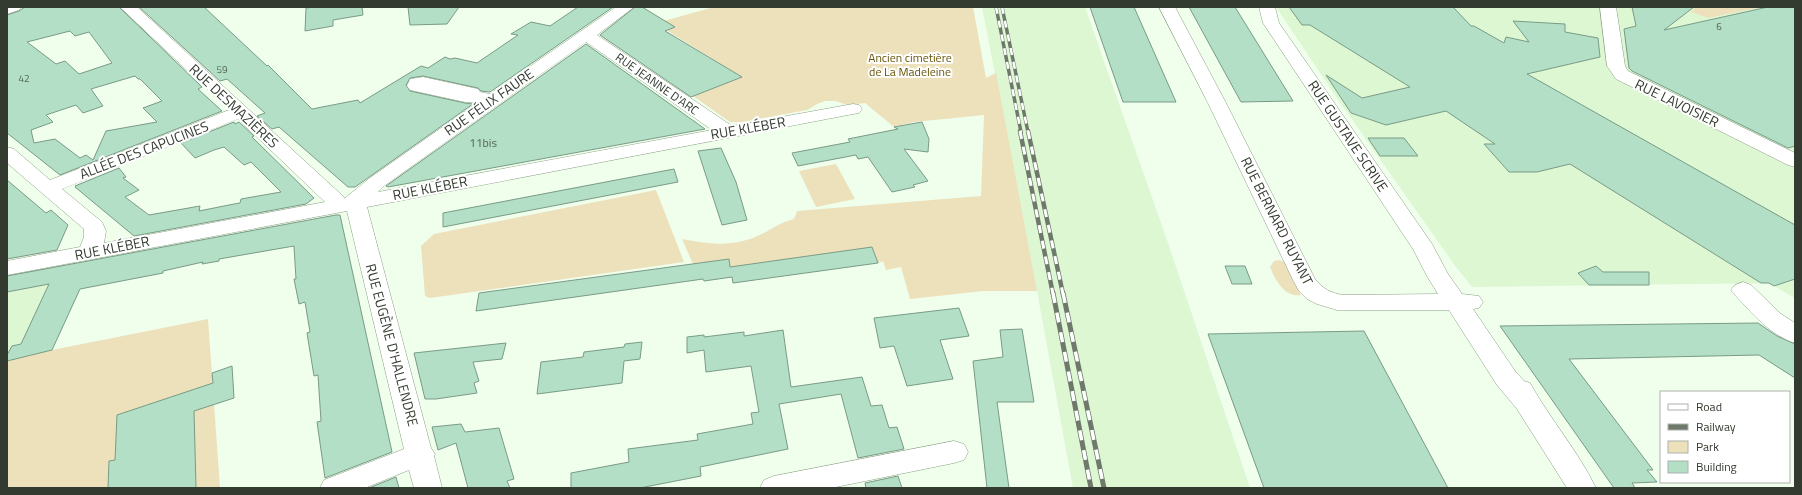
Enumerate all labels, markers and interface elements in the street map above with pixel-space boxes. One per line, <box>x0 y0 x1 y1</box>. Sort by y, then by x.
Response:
house number: 6 <box>1716 19 1722 34</box>
street label: RUE JEANNE D'ARC <box>612 48 703 120</box>
park label: Ancien cimetière de La Madeleine <box>868 48 952 81</box>
street label: RUE DESMAZIÈRES <box>185 59 284 153</box>
house number: 59 <box>216 62 228 77</box>
street label: RUE FÉLIX FAURE <box>440 63 538 140</box>
house number: 42 <box>18 71 30 86</box>
street label: RUE LAVOISIER <box>1632 73 1723 132</box>
street label: RUE GUSTAVE SCRIVE <box>1303 76 1394 196</box>
street label: RUE KLÉBER <box>709 111 787 144</box>
street label: ALLÉE DES CAPUCINES <box>76 115 211 184</box>
house number: 11bis <box>469 133 497 152</box>
street label: RUE BERNARD RUYANT <box>1236 153 1319 289</box>
street label: RUE KLÉBER <box>391 170 469 205</box>
street label: RUE KLÉBER <box>73 230 151 265</box>
street label: RUE EUGÈNE D'HALLENDRE <box>361 261 424 429</box>
legend <box>1660 391 1790 483</box>
text: Road <box>1696 397 1722 416</box>
text: Railway <box>1696 417 1736 436</box>
text: Park <box>1696 437 1719 456</box>
text: Building <box>1696 457 1737 476</box>

